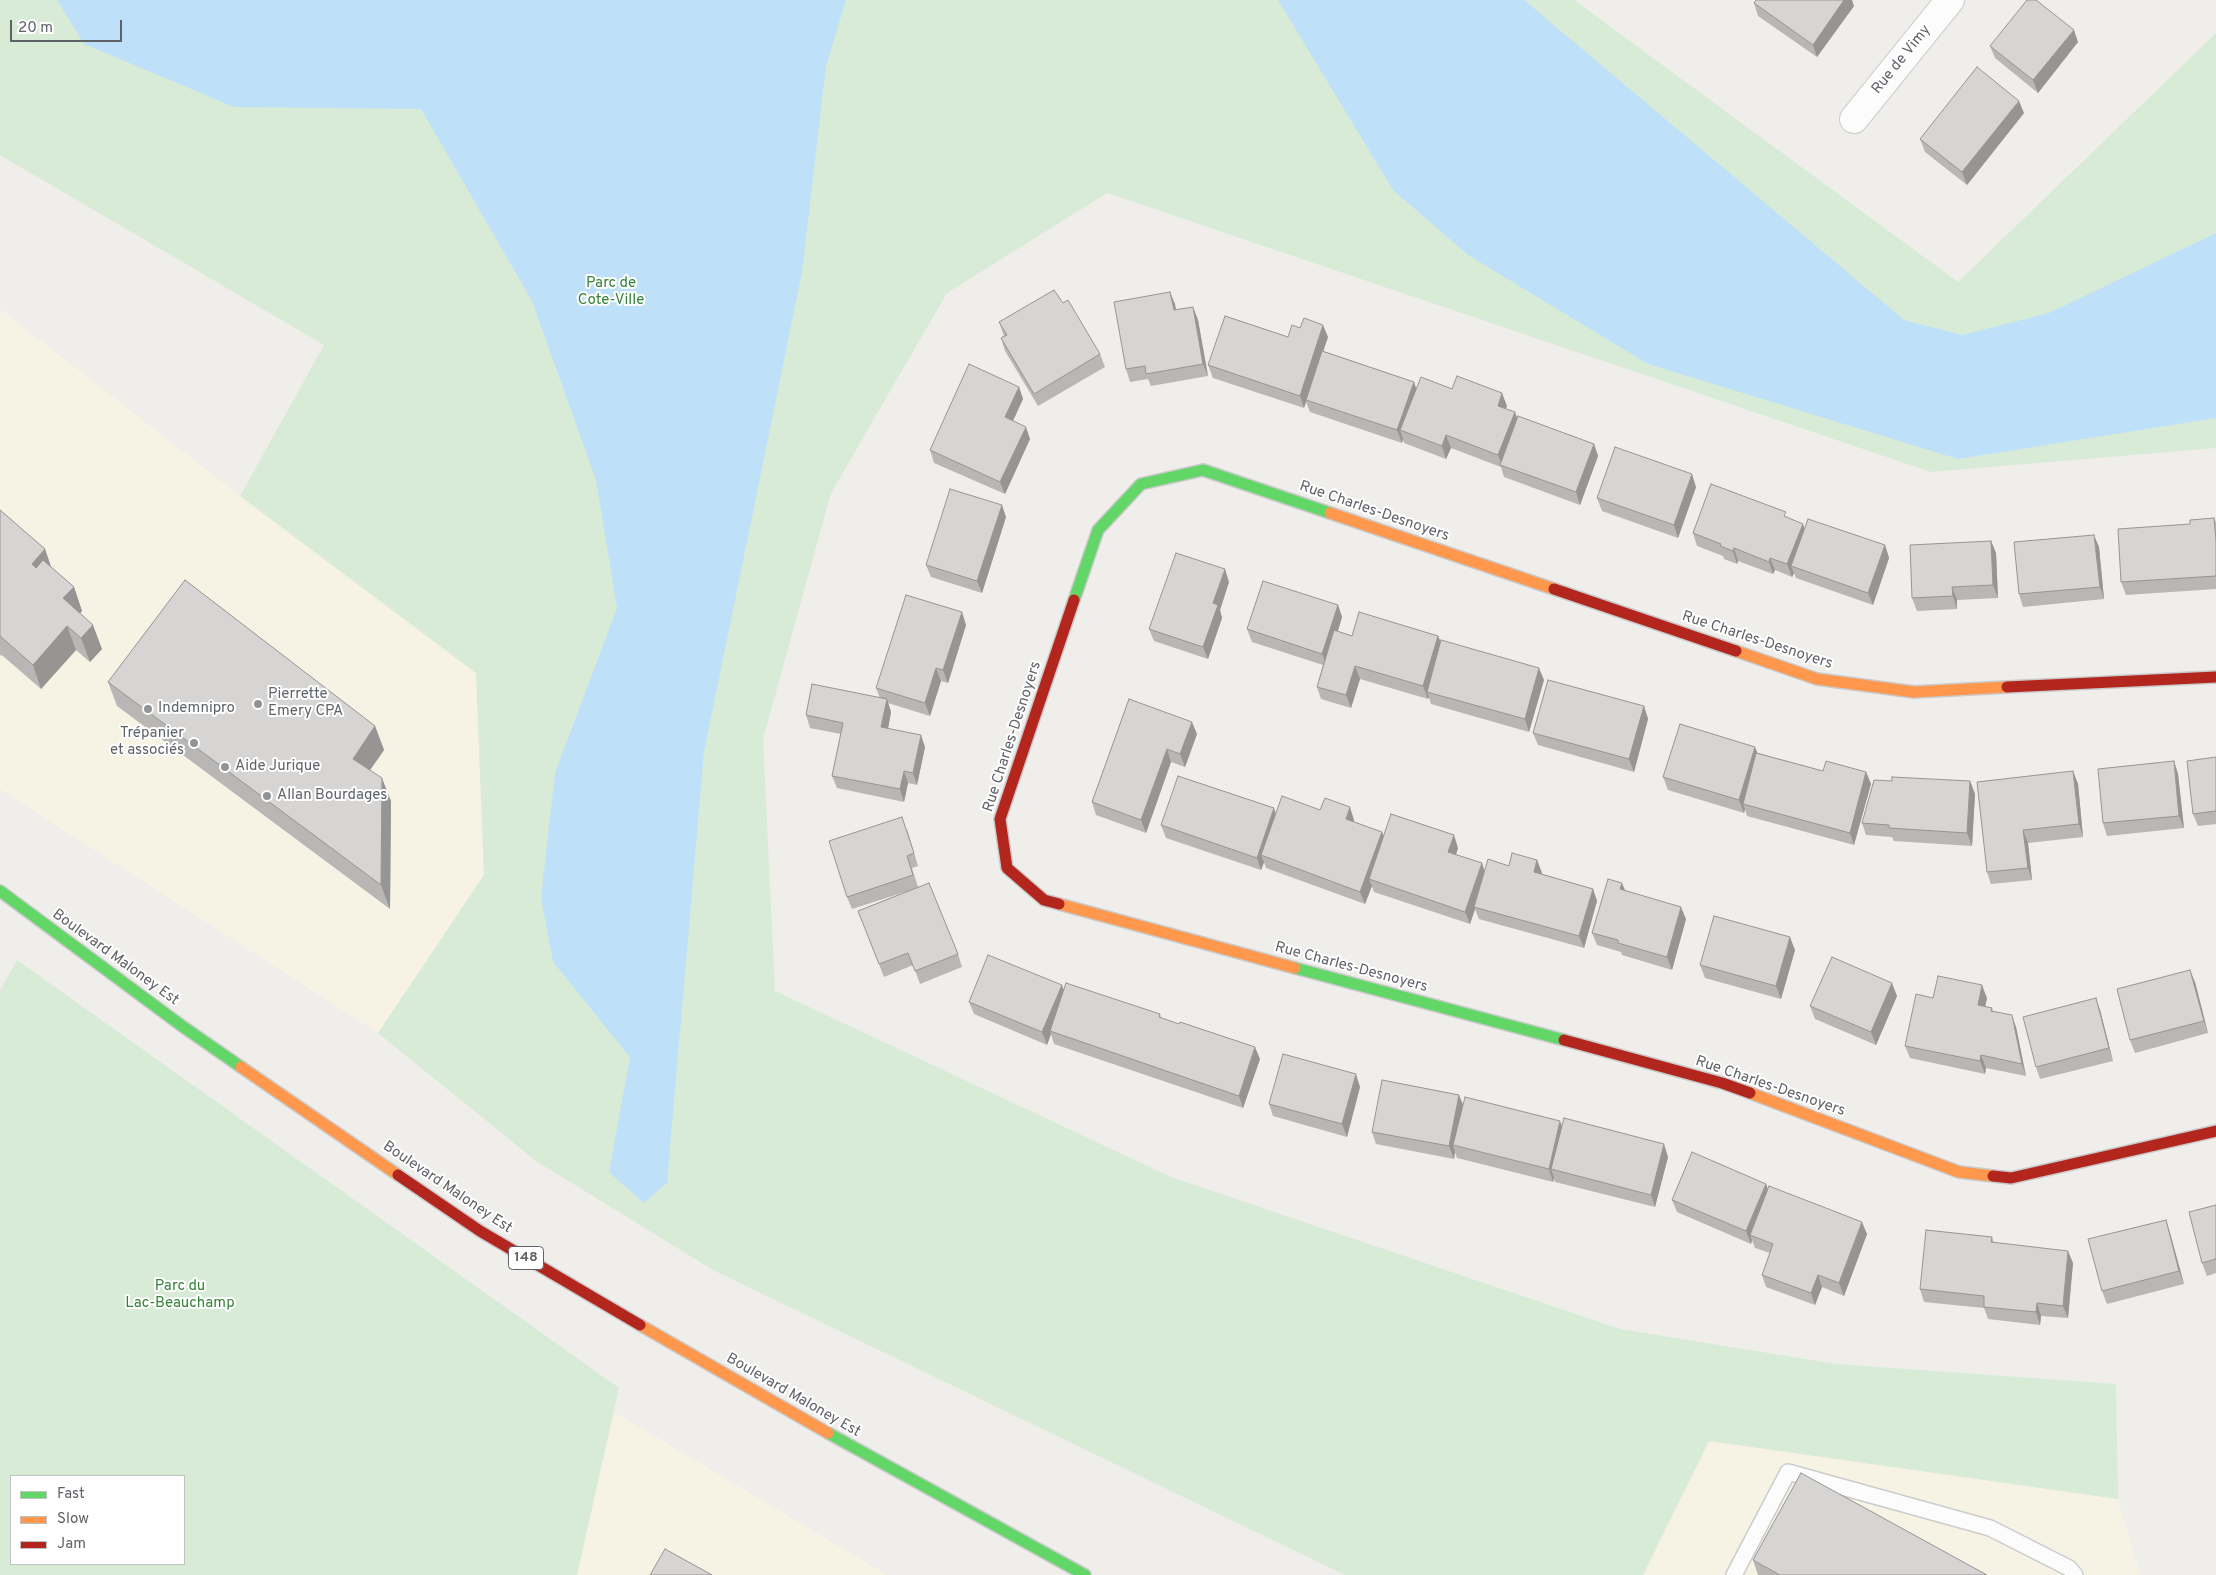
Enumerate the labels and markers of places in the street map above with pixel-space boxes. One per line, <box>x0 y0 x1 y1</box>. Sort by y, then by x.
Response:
place label: Pierrette Emery CPA <box>268 686 343 721</box>
marker: Pierrette Emery CPA <box>252 698 264 710</box>
place label: Indemnipro <box>158 700 235 718</box>
marker: Indemnipro <box>142 703 154 715</box>
place label: Trépanier et associés <box>110 725 184 760</box>
marker: Trépanier et associés <box>188 737 200 749</box>
place label: Aide Jurique <box>235 758 320 776</box>
marker: Aide Jurique <box>219 761 231 773</box>
place label: Allan Bourdages <box>277 787 387 805</box>
marker: Allan Bourdages <box>261 790 273 802</box>

